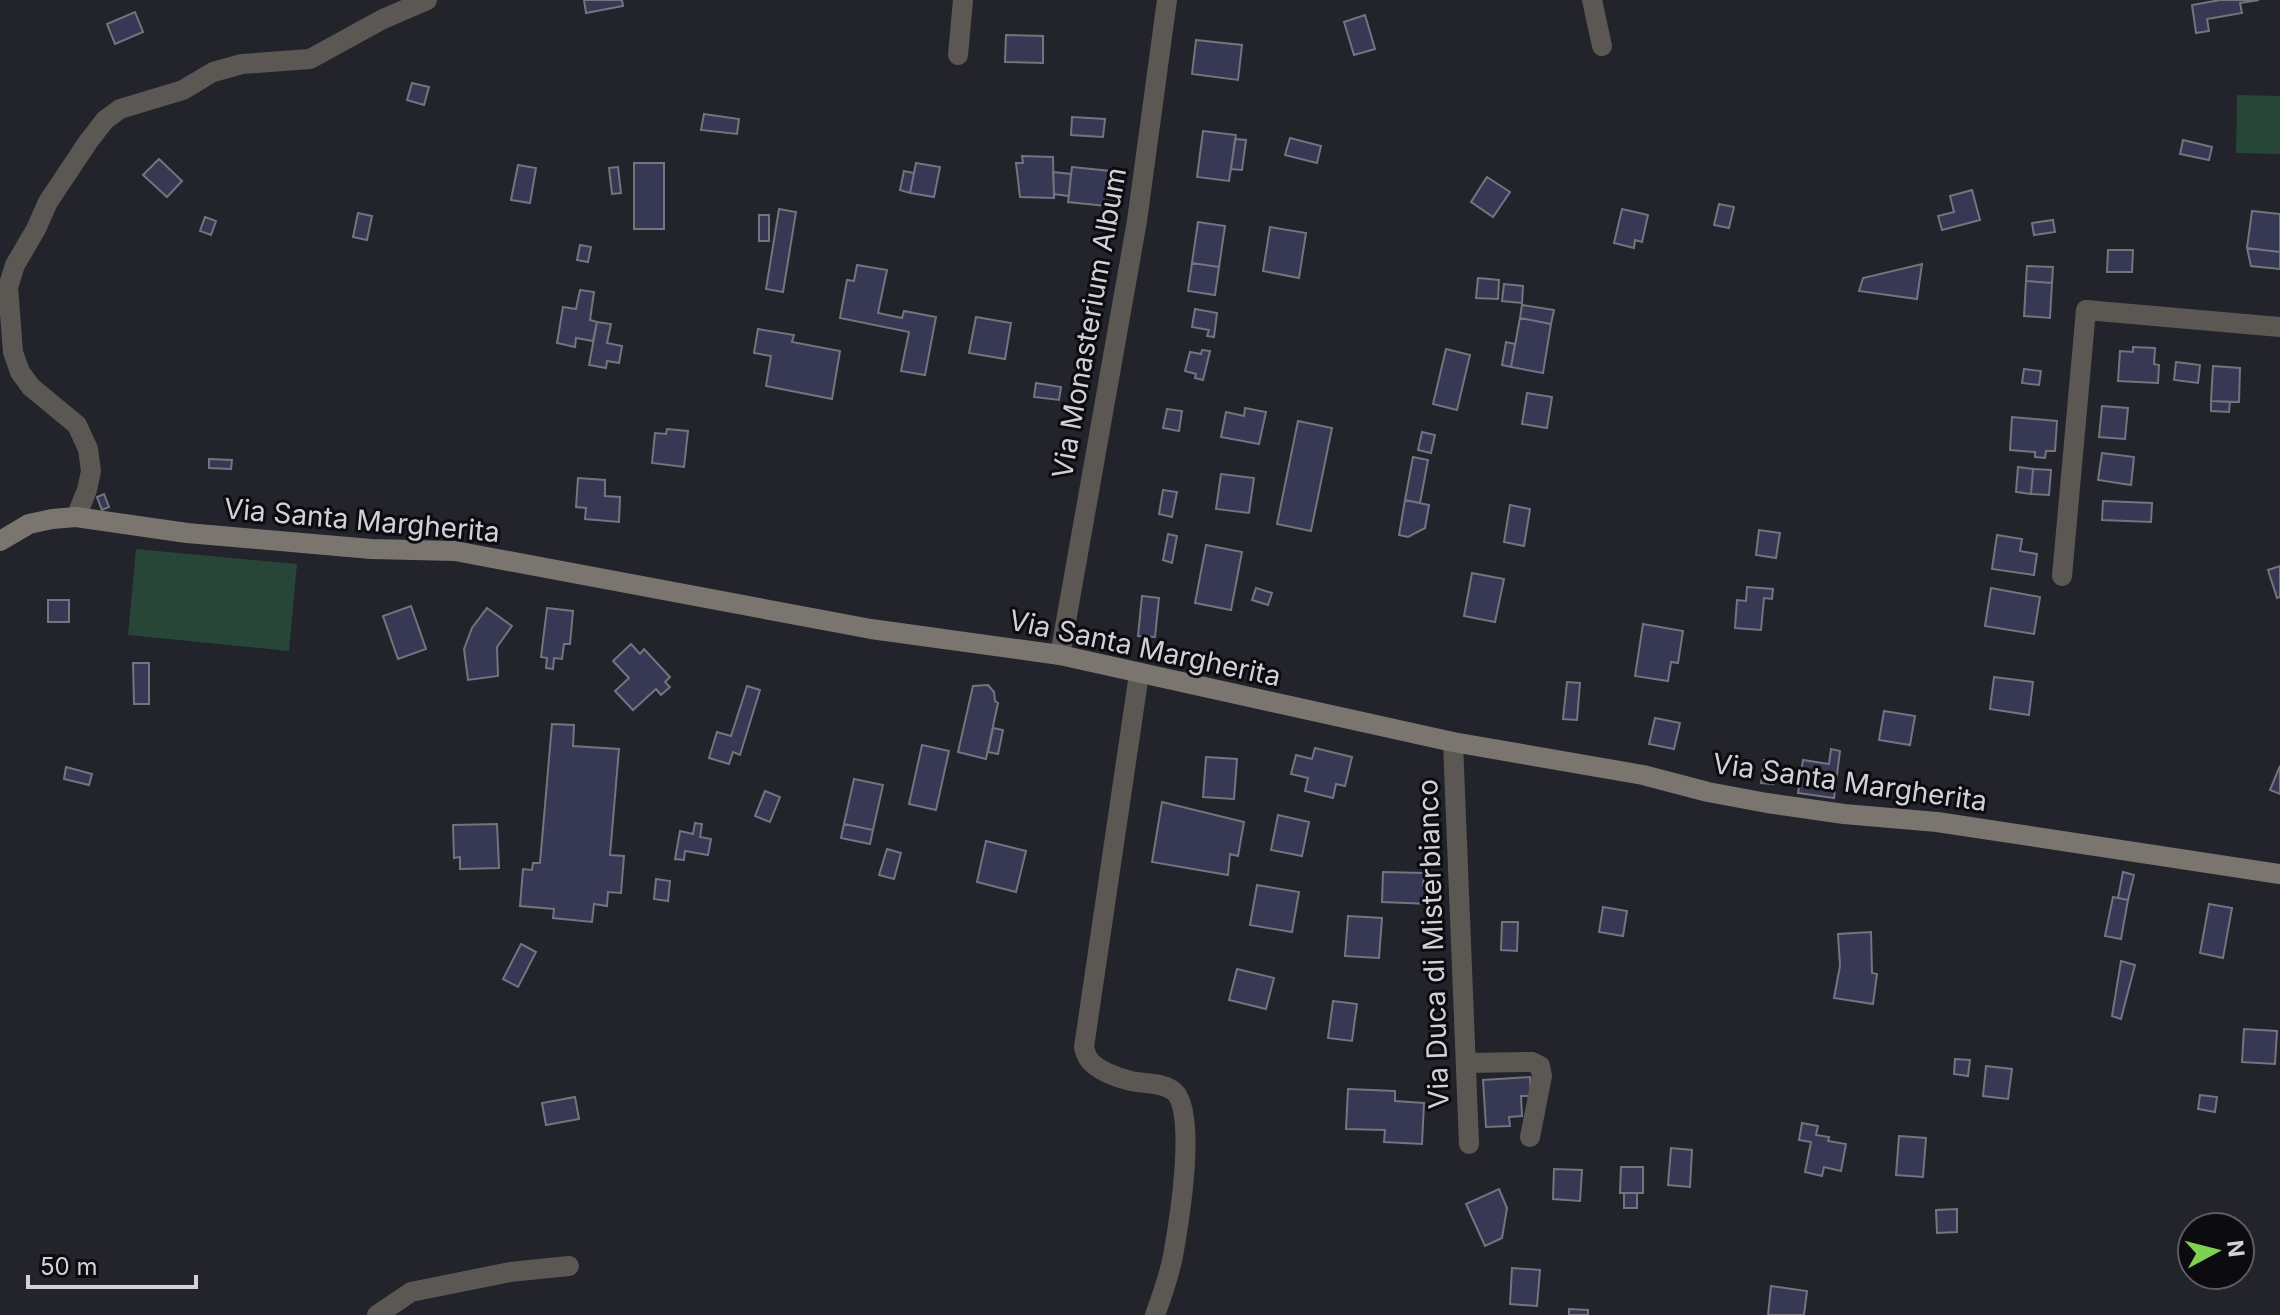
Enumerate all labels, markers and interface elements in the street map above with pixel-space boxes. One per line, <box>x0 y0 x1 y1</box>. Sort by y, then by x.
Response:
street label: Via Monasterium Album <box>1045 165 1133 481</box>
street label: Via Santa Margherita <box>223 491 501 549</box>
street label: Via Santa Margherita <box>1006 603 1284 693</box>
street label: Via Santa Margherita <box>1711 746 1989 818</box>
street label: Via Duca di Misterbianco <box>1410 778 1456 1110</box>
north arrow <box>2176 1211 2256 1291</box>
scale bar <box>28 1239 196 1289</box>
text: N <box>2222 1239 2250 1258</box>
text: 50 m <box>40 1252 98 1281</box>

